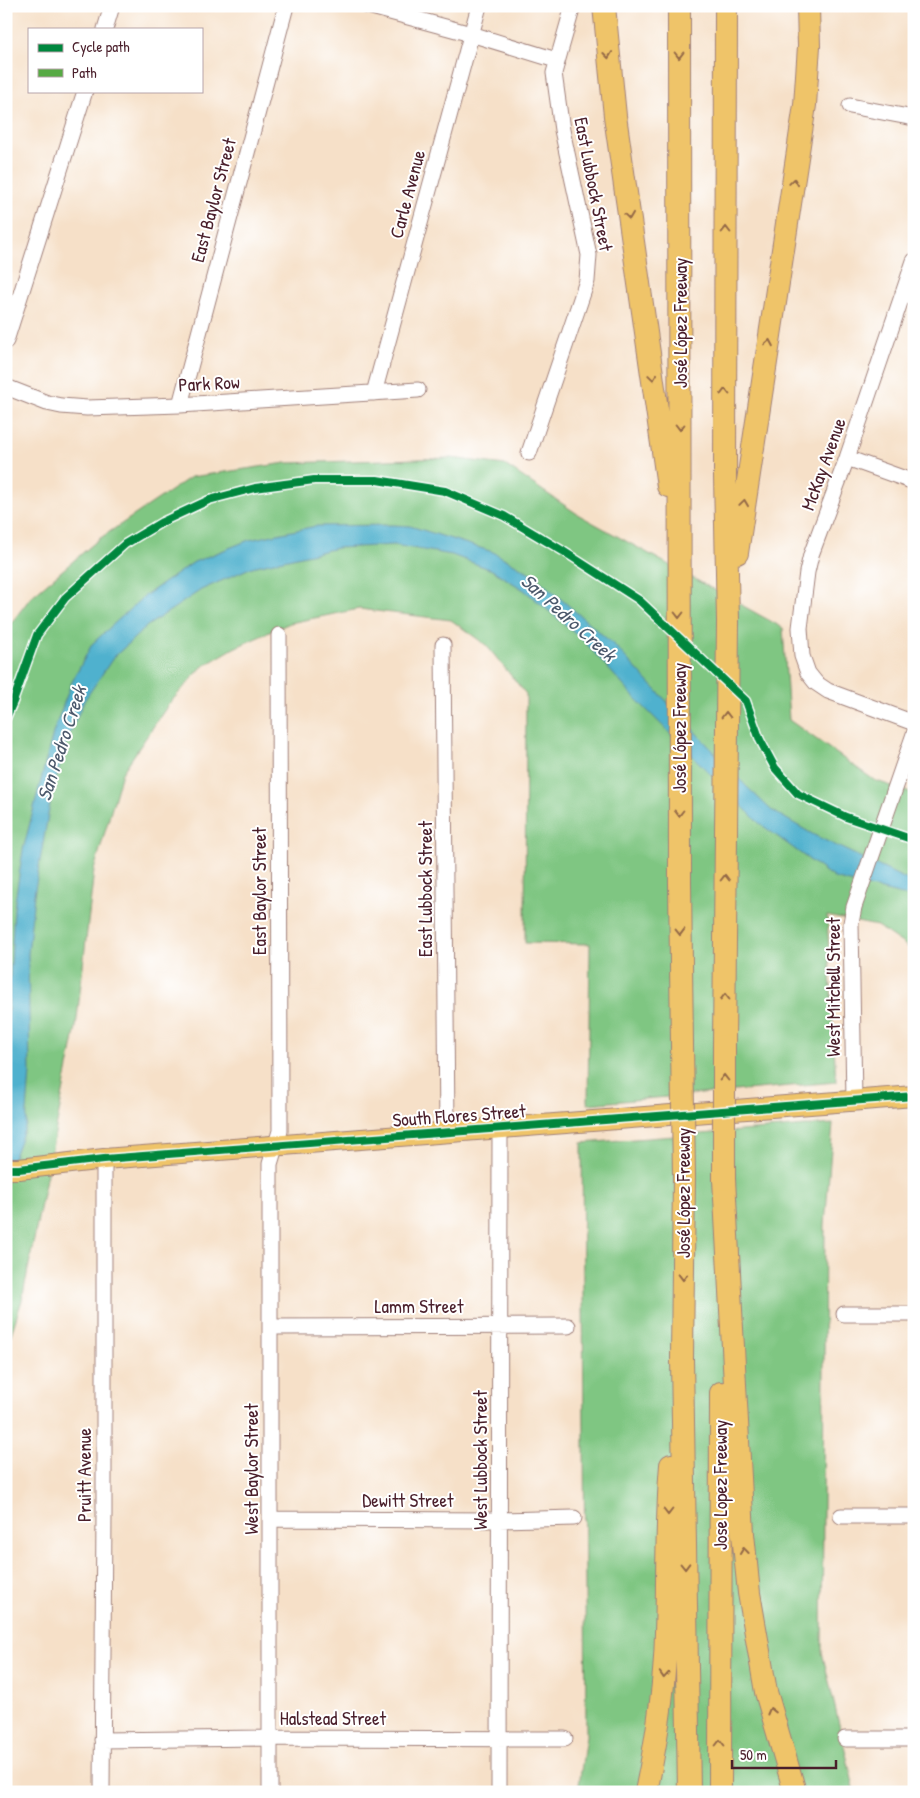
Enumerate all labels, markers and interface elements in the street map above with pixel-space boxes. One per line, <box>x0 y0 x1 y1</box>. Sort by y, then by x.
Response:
legend <box>28 28 202 92</box>
text: Cycle path <box>72 36 130 57</box>
one-way arrow <box>602 51 613 59</box>
one-way arrow <box>674 52 684 59</box>
text: Path <box>72 62 97 83</box>
street label: East Lubbock Street <box>568 115 620 254</box>
street label: East Baylor Street <box>184 134 242 265</box>
street label: Carle Avenue <box>383 147 431 241</box>
one-way arrow <box>788 178 798 186</box>
one-way arrow <box>624 212 634 220</box>
one-way arrow <box>721 226 731 234</box>
street label: José López Freeway <box>667 258 693 388</box>
one-way arrow <box>764 338 774 347</box>
street label: Park Row <box>178 368 240 398</box>
one-way arrow <box>647 372 657 381</box>
one-way arrow <box>720 388 730 396</box>
street label: McKay Avenue <box>794 414 852 514</box>
one-way arrow <box>675 424 685 432</box>
one-way arrow <box>739 499 749 507</box>
water label: San Pedro Creek <box>516 567 624 668</box>
one-way arrow <box>674 612 684 619</box>
street label: José López Freeway <box>666 663 692 793</box>
water label: San Pedro Creek <box>30 680 93 804</box>
one-way arrow <box>721 711 731 719</box>
one-way arrow <box>674 809 684 817</box>
street label: East Lubbock Street <box>412 821 438 957</box>
street label: East Baylor Street <box>246 827 272 955</box>
one-way arrow <box>720 874 730 882</box>
street label: West Mitchell Street <box>820 917 846 1057</box>
one-way arrow <box>675 928 685 936</box>
one-way arrow <box>720 993 730 1000</box>
one-way arrow <box>719 1074 729 1082</box>
street label: South Flores Street <box>392 1097 527 1133</box>
street label: José López Freeway <box>670 1128 696 1258</box>
one-way arrow <box>678 1274 688 1281</box>
street label: Lamm Street <box>375 1293 464 1319</box>
street label: West Lubbock Street <box>467 1390 493 1530</box>
street label: West Baylor Street <box>238 1403 264 1535</box>
street label: Jose Lopez Freeway <box>707 1420 733 1550</box>
street label: Pruitt Avenue <box>71 1428 97 1522</box>
street label: Dewitt Street <box>362 1487 454 1513</box>
one-way arrow <box>663 1509 673 1517</box>
one-way arrow <box>739 1547 750 1555</box>
one-way arrow <box>680 1562 690 1570</box>
one-way arrow <box>659 1671 670 1679</box>
street label: Halstead Street <box>280 1705 387 1731</box>
one-way arrow <box>766 1707 777 1716</box>
scale bar <box>732 1738 836 1770</box>
one-way arrow <box>715 1739 725 1746</box>
text: 50 m <box>740 1744 767 1765</box>

